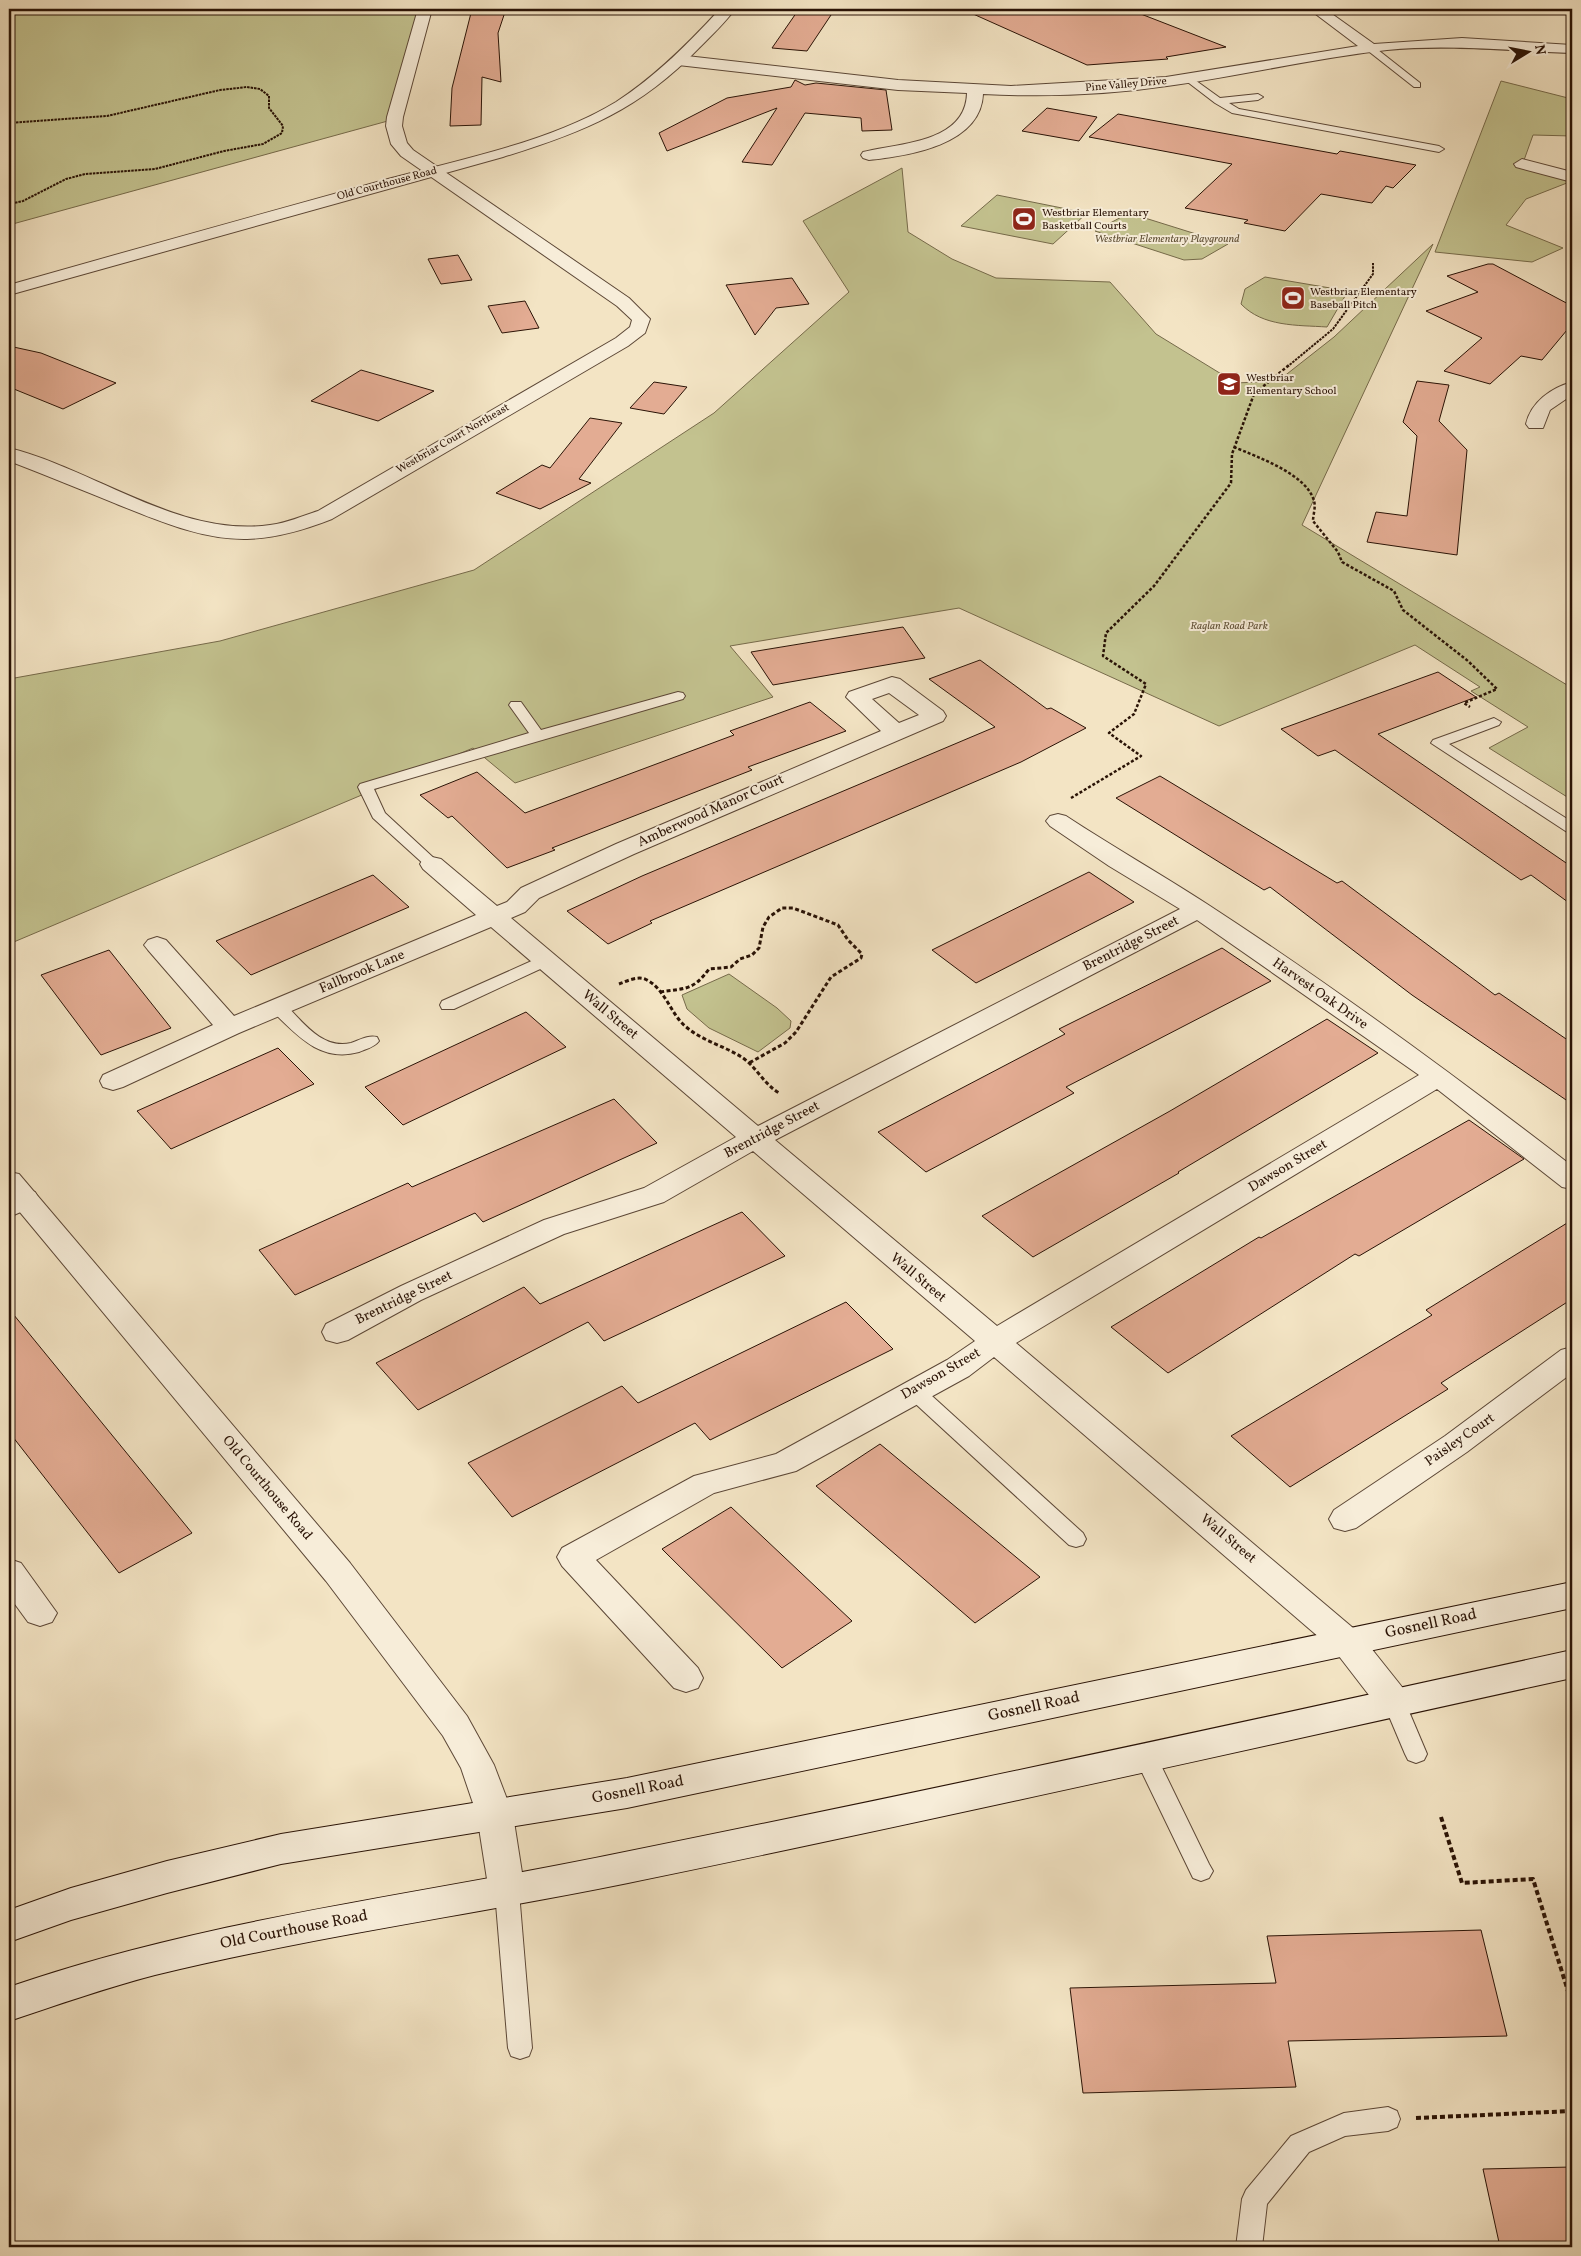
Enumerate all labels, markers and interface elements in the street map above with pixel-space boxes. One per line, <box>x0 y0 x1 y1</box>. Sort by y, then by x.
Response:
north arrow <box>1504 28 1554 78</box>
text: N <box>1529 43 1550 57</box>
street label: Pine Valley Drive <box>1085 74 1167 96</box>
street label: Old Courthouse Road <box>335 163 439 205</box>
sports icon: Westbriar Elementary Basketball Courts <box>1011 206 1037 232</box>
place label: Westbriar Elementary Basketball Courts <box>1042 206 1149 234</box>
park label: Westbriar Elementary Playground <box>1094 232 1240 247</box>
sports icon: Westbriar Elementary Baseball Pitch <box>1280 285 1306 311</box>
place label: Westbriar Elementary Baseball Pitch <box>1310 285 1417 313</box>
school or university icon: Westbriar Elementary School <box>1216 371 1242 397</box>
place label: Westbriar Elementary School <box>1246 371 1337 399</box>
street label: Westbriar Court Northeast <box>394 400 512 478</box>
park label: Raglan Road Park <box>1190 619 1268 634</box>
street label: Amberwood Manor Court <box>635 770 787 852</box>
street label: Brentridge Street <box>1080 911 1182 976</box>
street label: Fallbrook Lane <box>316 945 408 999</box>
street label: Harvest Oak Drive <box>1268 954 1372 1034</box>
street label: Wall Street <box>578 986 642 1044</box>
street label: Brentridge Street <box>721 1097 823 1163</box>
street label: Dawson Street <box>1245 1135 1331 1197</box>
street label: Wall Street <box>886 1249 950 1307</box>
street label: Brentridge Street <box>352 1266 456 1330</box>
street label: Dawson Street <box>898 1344 984 1404</box>
street label: Paisley Court <box>1421 1409 1499 1471</box>
street label: Old Courthouse Road <box>218 1432 316 1544</box>
street label: Wall Street <box>1196 1510 1260 1568</box>
street label: Gosnell Road <box>1383 1604 1479 1644</box>
street label: Gosnell Road <box>986 1687 1082 1727</box>
street label: Gosnell Road <box>590 1770 686 1810</box>
street label: Old Courthouse Road <box>218 1905 370 1955</box>

